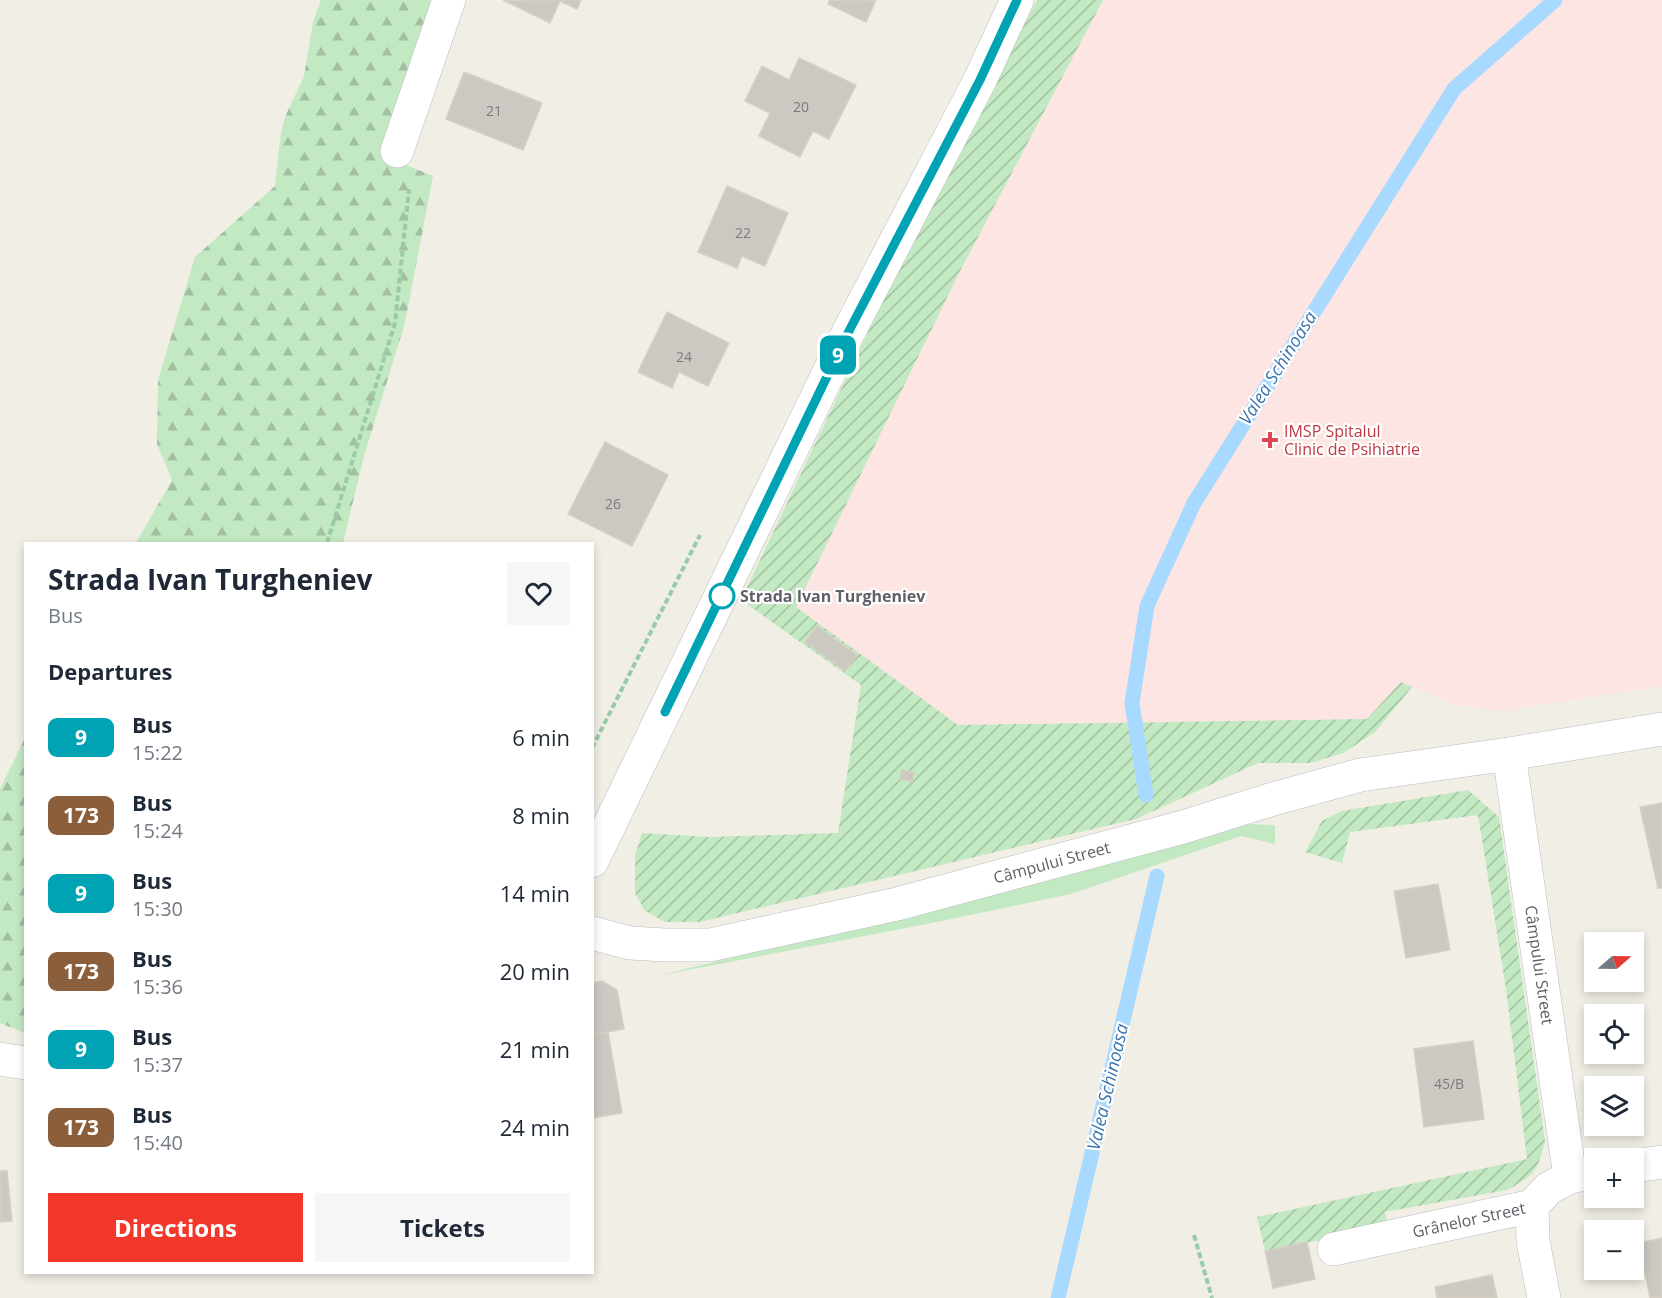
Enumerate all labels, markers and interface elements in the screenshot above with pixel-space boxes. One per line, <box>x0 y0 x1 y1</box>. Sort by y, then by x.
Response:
house number: 20 <box>793 97 809 116</box>
house number: 21 <box>486 101 502 120</box>
house number: 22 <box>735 223 751 242</box>
water label: Valea Schinoasa <box>1233 306 1322 429</box>
line badge: 9 <box>818 336 858 374</box>
text: 9 <box>832 341 844 369</box>
house number: 24 <box>676 347 692 366</box>
place label: IMSP Spitalul Clinic de Psihiatrie <box>1284 420 1420 460</box>
marker: IMSP Spitalul Clinic de Psihiatrie <box>1261 431 1279 449</box>
house number: 26 <box>605 494 621 513</box>
text: Strada Ivan Turgheniev <box>48 560 372 598</box>
button: heart <box>507 562 570 625</box>
marker: Strada Ivan Turgheniev <box>709 583 735 609</box>
place label: Strada Ivan Turgheniev <box>740 585 926 607</box>
text: Bus <box>48 602 83 629</box>
text: Departures <box>48 656 172 686</box>
text: Bus <box>132 709 172 739</box>
text: 6 min <box>512 722 570 752</box>
text: 9 <box>75 723 87 751</box>
text: 15:22 <box>132 739 183 766</box>
text: Bus <box>132 787 172 817</box>
text: 8 min <box>512 800 570 830</box>
text: 173 <box>63 801 99 829</box>
text: 15:24 <box>132 817 183 844</box>
street label: Câmpului Street <box>991 836 1113 889</box>
text: Bus <box>132 865 172 895</box>
text: 14 min <box>500 878 570 908</box>
text: 9 <box>75 879 87 907</box>
text: 15:30 <box>132 895 183 922</box>
street label: Câmpului Street <box>1520 904 1559 1026</box>
north arrow <box>1584 932 1644 992</box>
map controls <box>1584 932 1644 1280</box>
text: Bus <box>132 943 172 973</box>
text: 20 min <box>500 956 570 986</box>
text: 173 <box>63 957 99 985</box>
text: 15:36 <box>132 973 183 1000</box>
button: locate <box>1584 1004 1644 1064</box>
text: Bus <box>132 1021 172 1051</box>
water label: Valea Schinoasa <box>1081 1021 1133 1152</box>
text: 21 min <box>500 1034 570 1064</box>
text: 9 <box>75 1035 87 1063</box>
text: 15:37 <box>132 1051 183 1078</box>
house number: 45/B <box>1434 1074 1464 1093</box>
button: layers <box>1584 1076 1644 1136</box>
text: Bus <box>132 1099 172 1129</box>
text: 24 min <box>500 1112 570 1142</box>
text: 173 <box>63 1113 99 1141</box>
text: 15:40 <box>132 1129 183 1156</box>
button: + <box>1584 1148 1644 1208</box>
button: Directions <box>48 1193 303 1262</box>
button: Tickets <box>315 1193 570 1262</box>
street label: Grânelor Street <box>1410 1197 1528 1243</box>
button: − <box>1584 1220 1644 1280</box>

